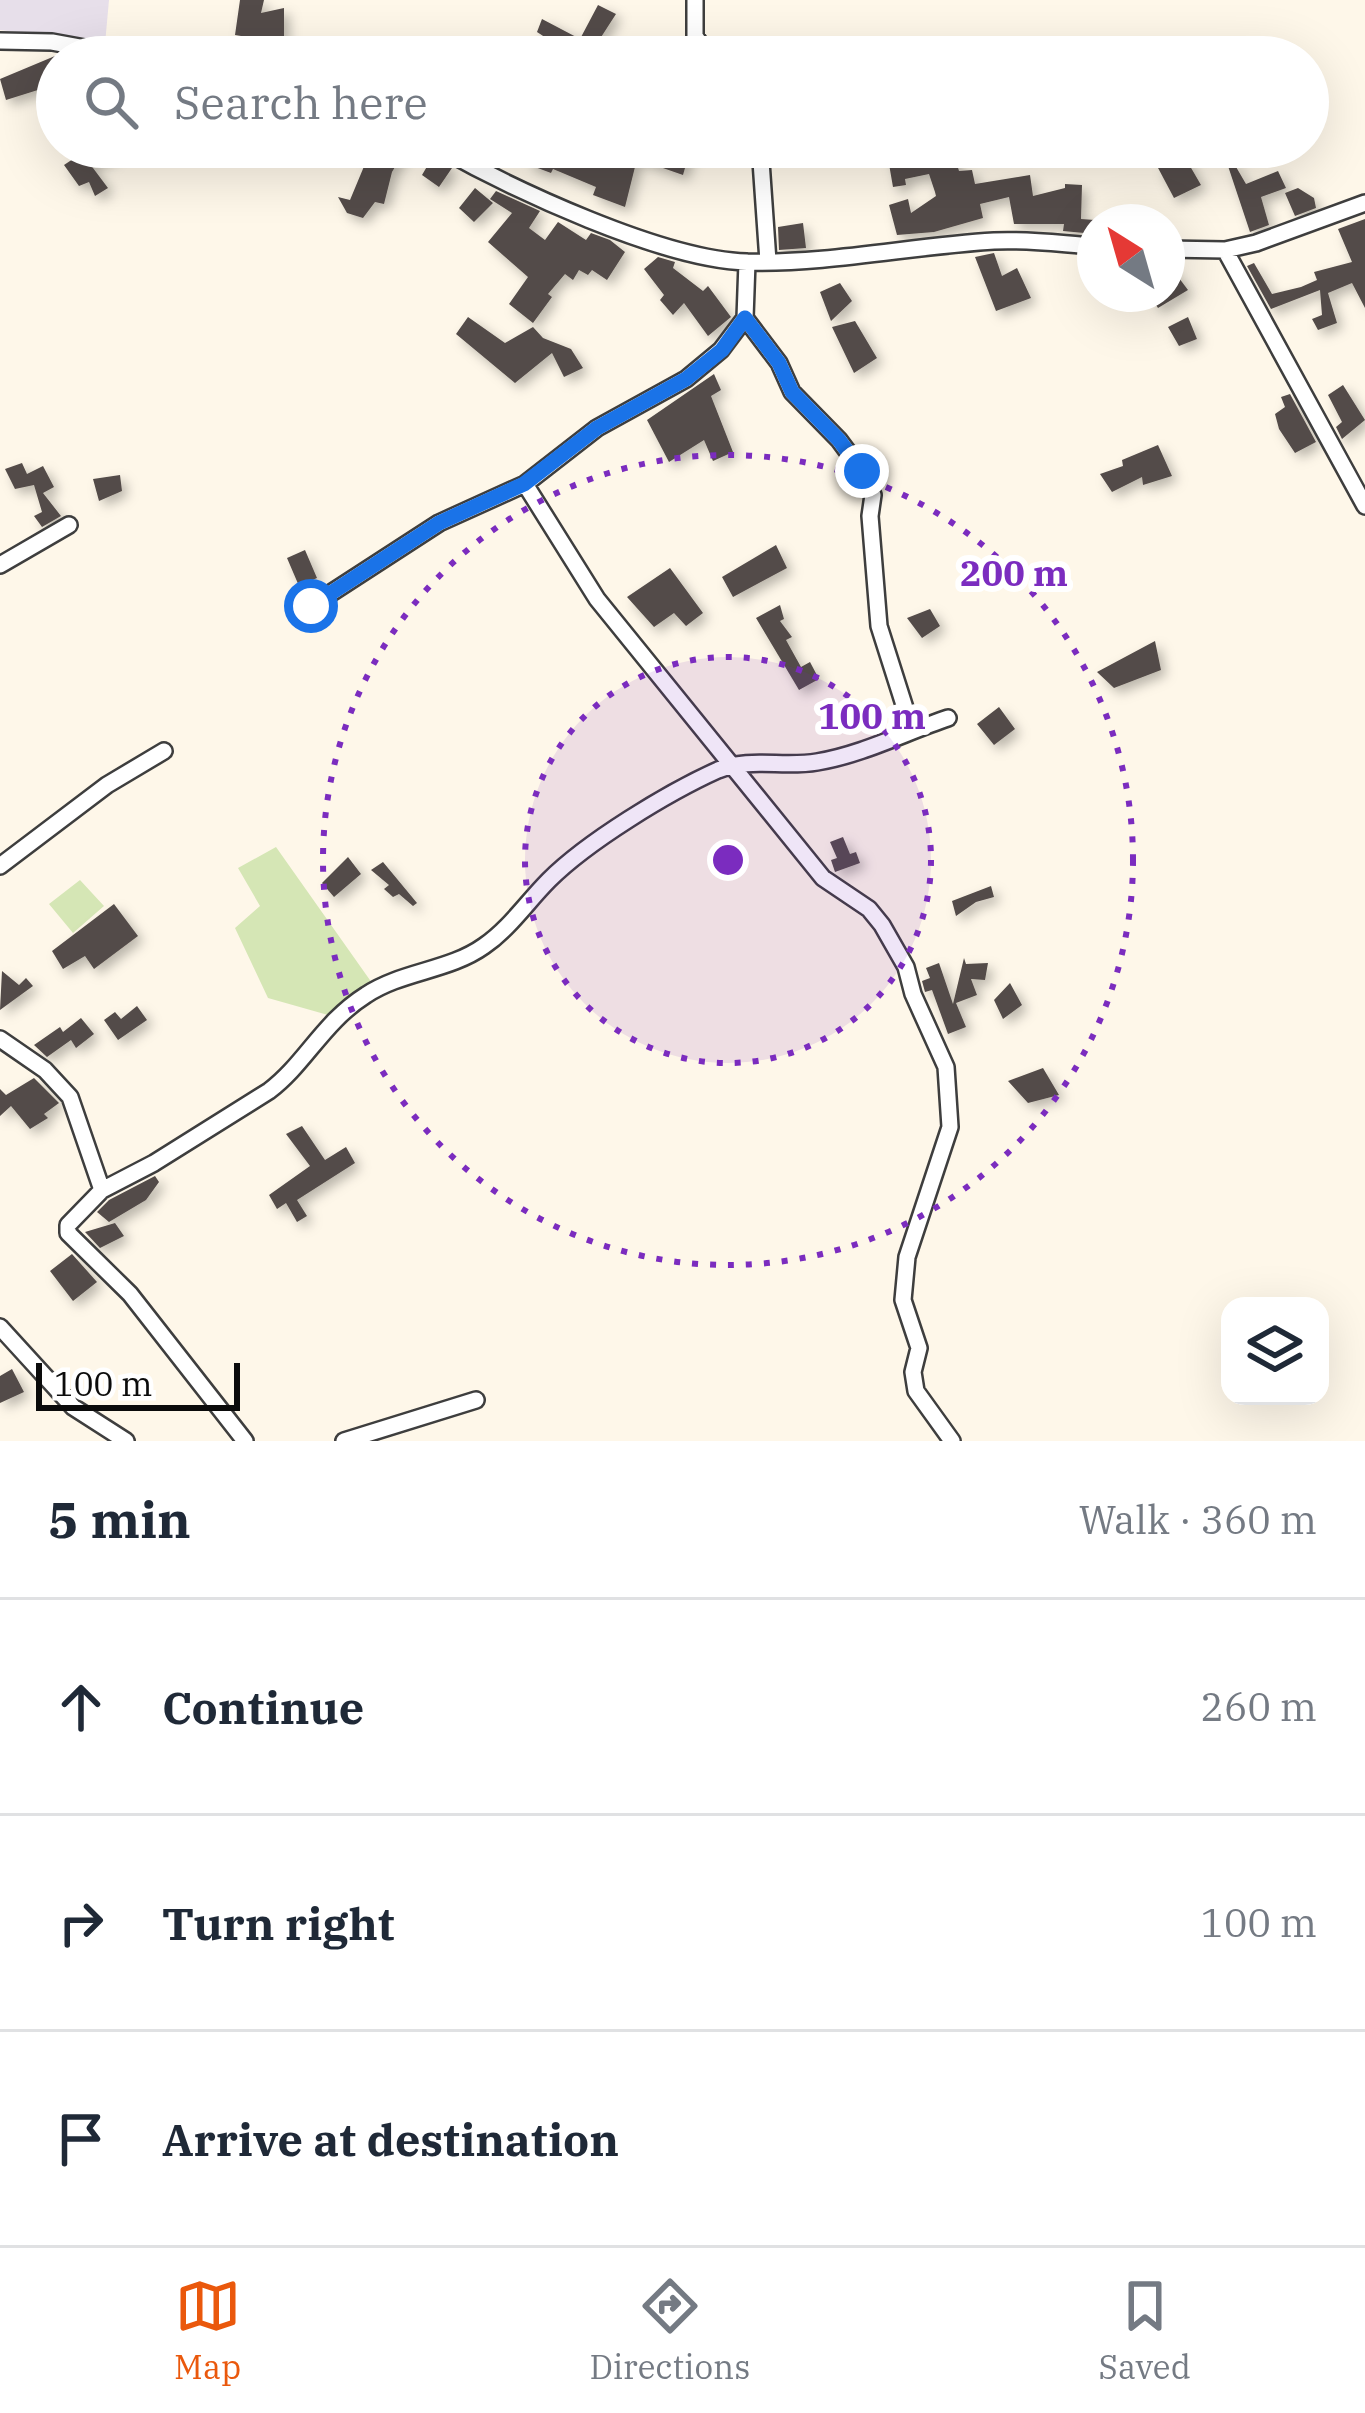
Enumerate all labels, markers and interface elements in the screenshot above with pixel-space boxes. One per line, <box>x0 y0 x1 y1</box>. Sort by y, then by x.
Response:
search box <box>36 36 1329 168</box>
icon: search <box>78 69 144 135</box>
text: Search here <box>174 73 428 131</box>
north arrow <box>1077 204 1185 312</box>
route end <box>835 444 889 498</box>
text: 200 m <box>960 549 1068 596</box>
route start <box>284 579 338 633</box>
text: 100 m <box>818 692 926 739</box>
centre of rings <box>707 839 749 881</box>
map controls <box>1221 1297 1329 1405</box>
button: layers <box>1221 1297 1329 1405</box>
scale bar <box>36 1357 240 1410</box>
text: 100 m <box>54 1362 153 1405</box>
text: 5 min <box>48 1486 191 1552</box>
text: Walk · 360 m <box>1079 1494 1317 1545</box>
icon: ahead <box>48 1674 114 1740</box>
text: Continue <box>162 1678 364 1736</box>
text: 260 m <box>1201 1681 1317 1732</box>
icon: right <box>48 1890 114 1956</box>
text: Turn right <box>162 1894 394 1952</box>
text: 100 m <box>1201 1897 1317 1948</box>
icon: arrive <box>48 2106 114 2172</box>
text: Arrive at destination <box>162 2110 619 2168</box>
tab: Map <box>174 2273 241 2388</box>
tab: Directions <box>589 2273 750 2388</box>
tab: Saved <box>1098 2273 1191 2388</box>

